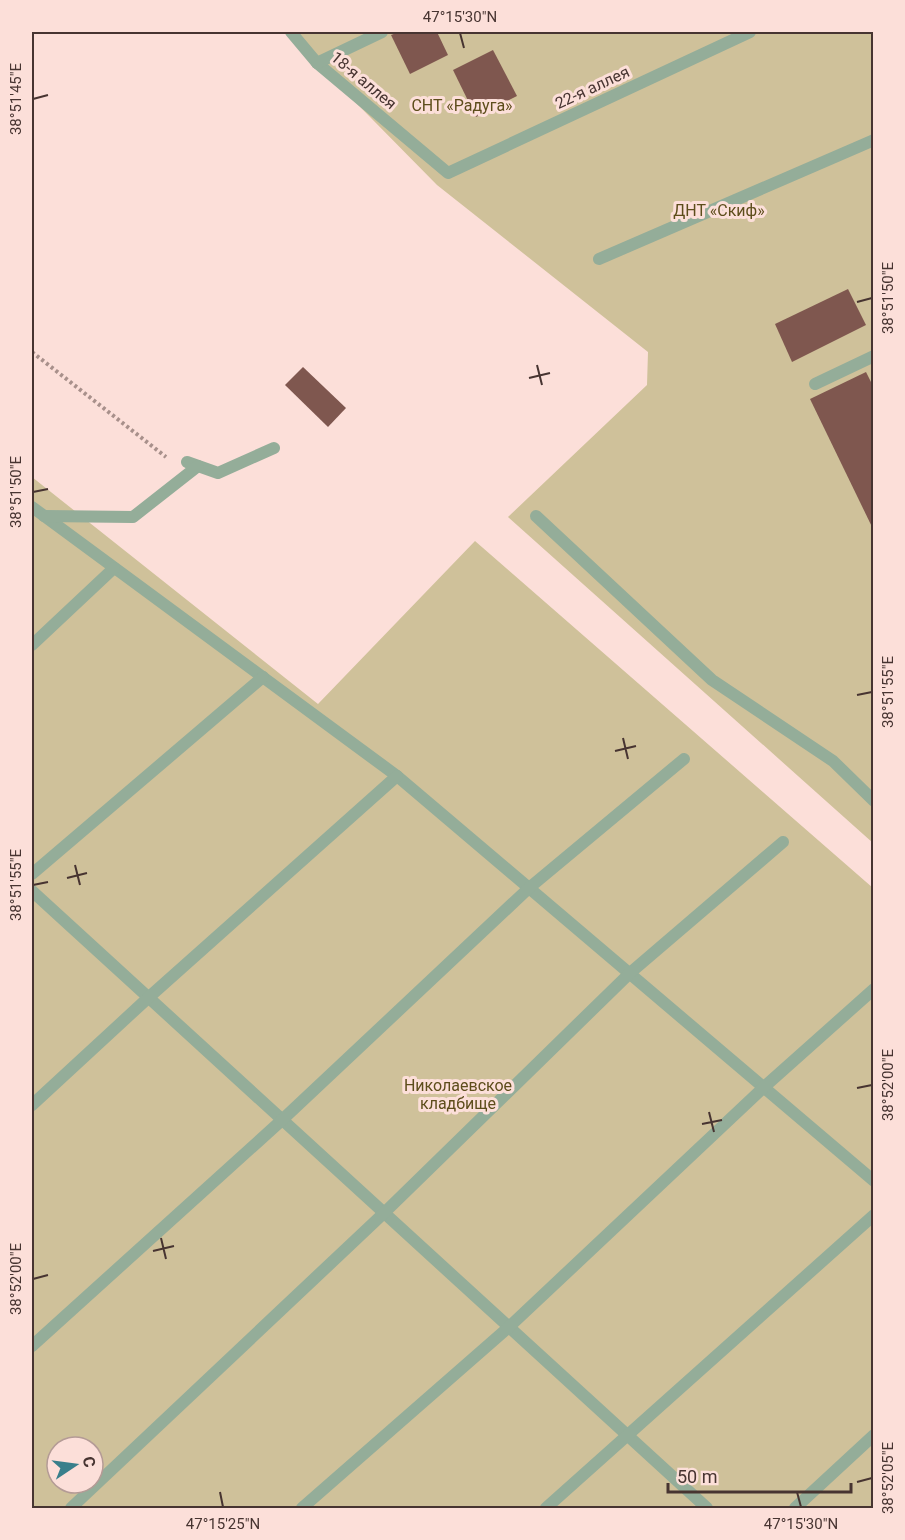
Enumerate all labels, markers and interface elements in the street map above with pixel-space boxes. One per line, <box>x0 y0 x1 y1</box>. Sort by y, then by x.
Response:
text: 47°15'30"N <box>423 8 497 26</box>
street label: 18-я аллея <box>327 48 400 113</box>
text: 38°51'45"E <box>7 62 25 135</box>
street label: 22-я аллея <box>552 62 632 113</box>
park label: СНТ «Радуга» <box>411 96 513 115</box>
park label: ДНТ «Скиф» <box>673 201 765 220</box>
text: 38°51'50"E <box>879 261 897 334</box>
text: 38°51'50"E <box>7 455 25 528</box>
text: 38°51'55"E <box>879 655 897 728</box>
text: 38°51'55"E <box>7 848 25 921</box>
text: 38°52'00"E <box>879 1048 897 1121</box>
park label: Николаевское кладбище <box>404 1076 512 1113</box>
text: 38°52'00"E <box>7 1242 25 1315</box>
north arrow <box>45 1435 105 1495</box>
text: 38°52'05"E <box>879 1441 897 1514</box>
text: С <box>79 1455 100 1469</box>
scale bar <box>668 1456 851 1494</box>
text: 50 m <box>677 1466 717 1487</box>
text: 47°15'25"N <box>186 1515 260 1533</box>
text: 47°15'30"N <box>764 1515 838 1533</box>

